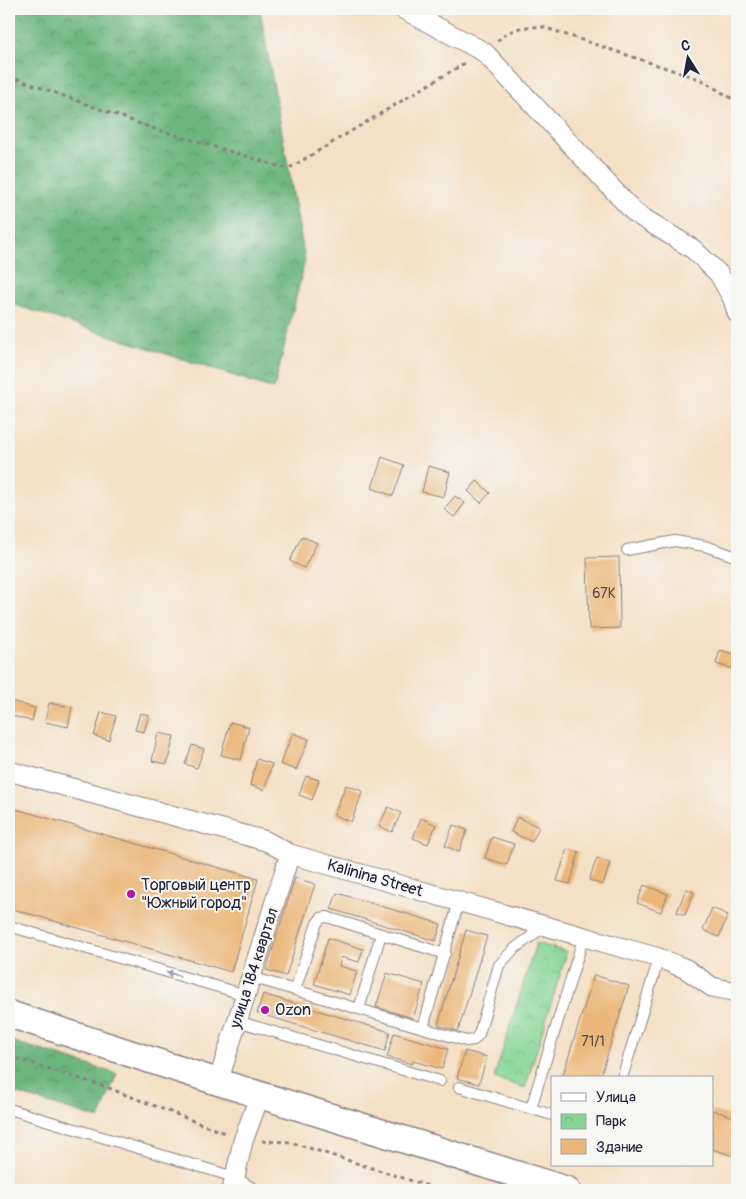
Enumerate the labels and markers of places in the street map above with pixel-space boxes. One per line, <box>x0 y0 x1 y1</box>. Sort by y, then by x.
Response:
place label: Торговый центр "Южный город" <box>141 875 251 913</box>
marker: Торговый центр "Южный город" <box>125 888 137 900</box>
place label: Ozon <box>275 1000 311 1020</box>
marker: Ozon <box>259 1004 271 1016</box>

